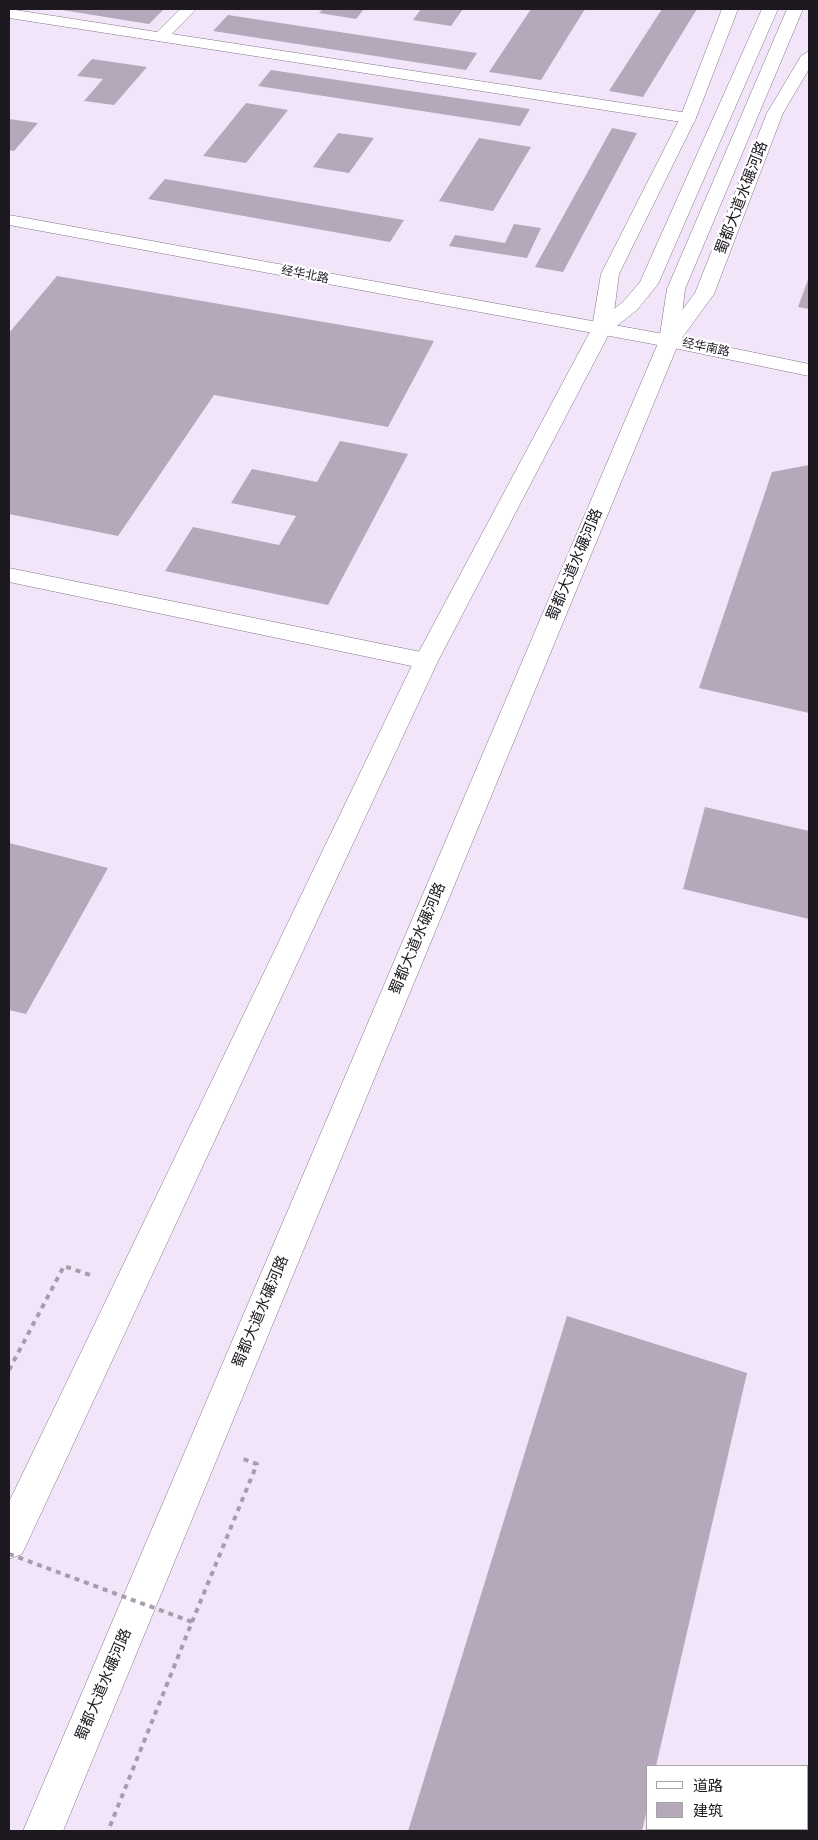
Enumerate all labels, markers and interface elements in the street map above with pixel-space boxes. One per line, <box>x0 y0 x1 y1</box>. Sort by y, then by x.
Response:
street label: 蜀都大道水碾河路 <box>712 139 772 257</box>
street label: 经华北路 <box>280 263 330 287</box>
street label: 经华南路 <box>681 336 731 360</box>
street label: 蜀都大道水碾河路 <box>543 506 607 624</box>
street label: 蜀都大道水碾河路 <box>386 880 450 998</box>
street label: 蜀都大道水碾河路 <box>229 1253 293 1371</box>
street label: 蜀都大道水碾河路 <box>72 1626 136 1744</box>
legend <box>646 1765 808 1830</box>
text: 道路 <box>693 1777 723 1795</box>
text: 建筑 <box>693 1802 723 1820</box>

